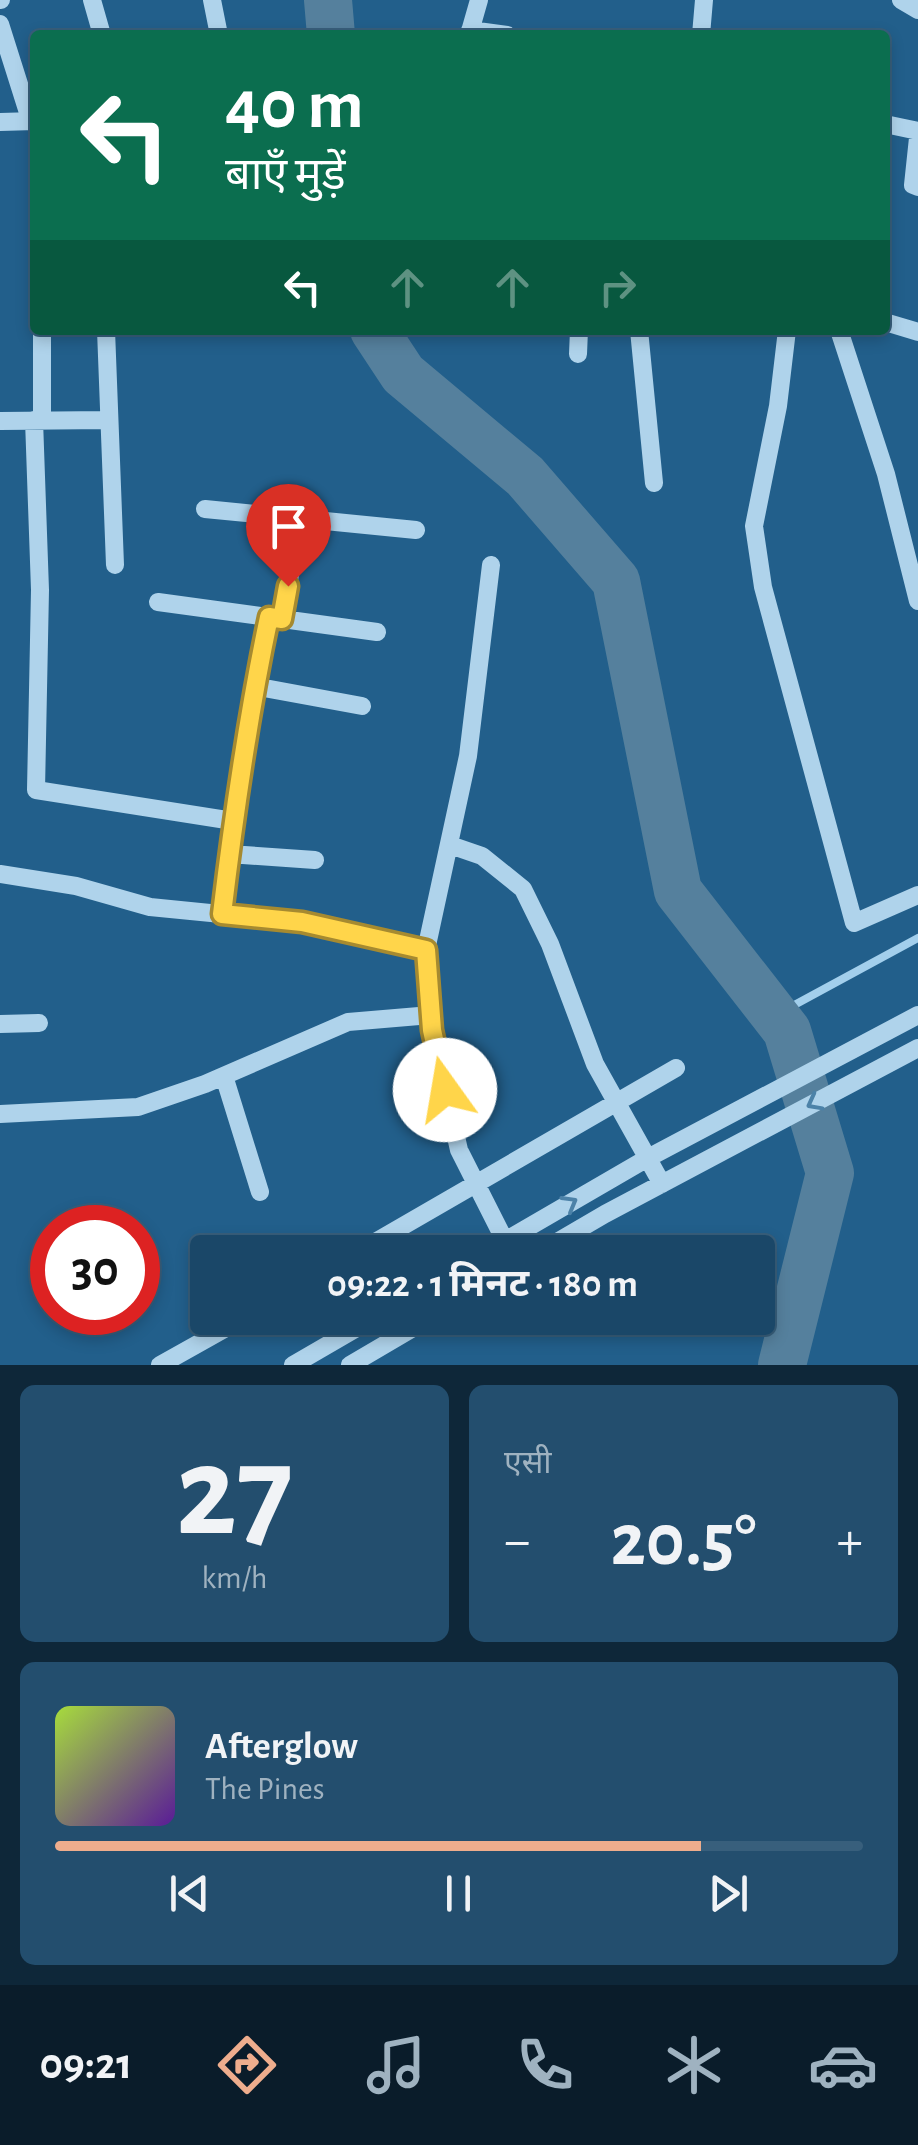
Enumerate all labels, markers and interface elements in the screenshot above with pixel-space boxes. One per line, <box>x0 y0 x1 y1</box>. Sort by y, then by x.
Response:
icon: left <box>60 70 190 200</box>
text: 40 m <box>225 71 364 141</box>
text: बाएँ मुड़ें <box>225 153 346 198</box>
icon: left <box>275 260 330 315</box>
icon: ahead <box>380 260 435 315</box>
icon: ahead <box>485 260 540 315</box>
icon: right <box>590 260 645 315</box>
pin <box>246 484 331 587</box>
icon: arrive <box>261 499 316 554</box>
position arrow <box>393 1038 497 1142</box>
one-way arrow <box>807 1091 825 1110</box>
one-way arrow <box>559 1196 577 1216</box>
speed limit sign: 30 <box>30 1205 160 1335</box>
text: 09:22 · 1 मिनट · 180 m <box>327 1266 638 1304</box>
text: 27 <box>176 1429 293 1559</box>
text: एसी <box>504 1447 552 1479</box>
text: 20.5° <box>611 1504 756 1579</box>
text: − <box>504 1514 530 1569</box>
text: + <box>837 1514 863 1569</box>
text: km/h <box>201 1562 268 1594</box>
text: Afterglow <box>205 1728 358 1766</box>
text: The Pines <box>205 1773 325 1805</box>
icon: previous <box>162 1866 217 1921</box>
icon: pause <box>431 1866 486 1921</box>
icon: next <box>701 1866 756 1921</box>
icon: directions <box>212 2030 282 2100</box>
icon: music <box>361 2030 431 2100</box>
icon: phone <box>510 2030 580 2100</box>
icon: climate <box>659 2030 729 2100</box>
icon: car <box>808 2030 878 2100</box>
text: 09:21 <box>40 2042 132 2087</box>

